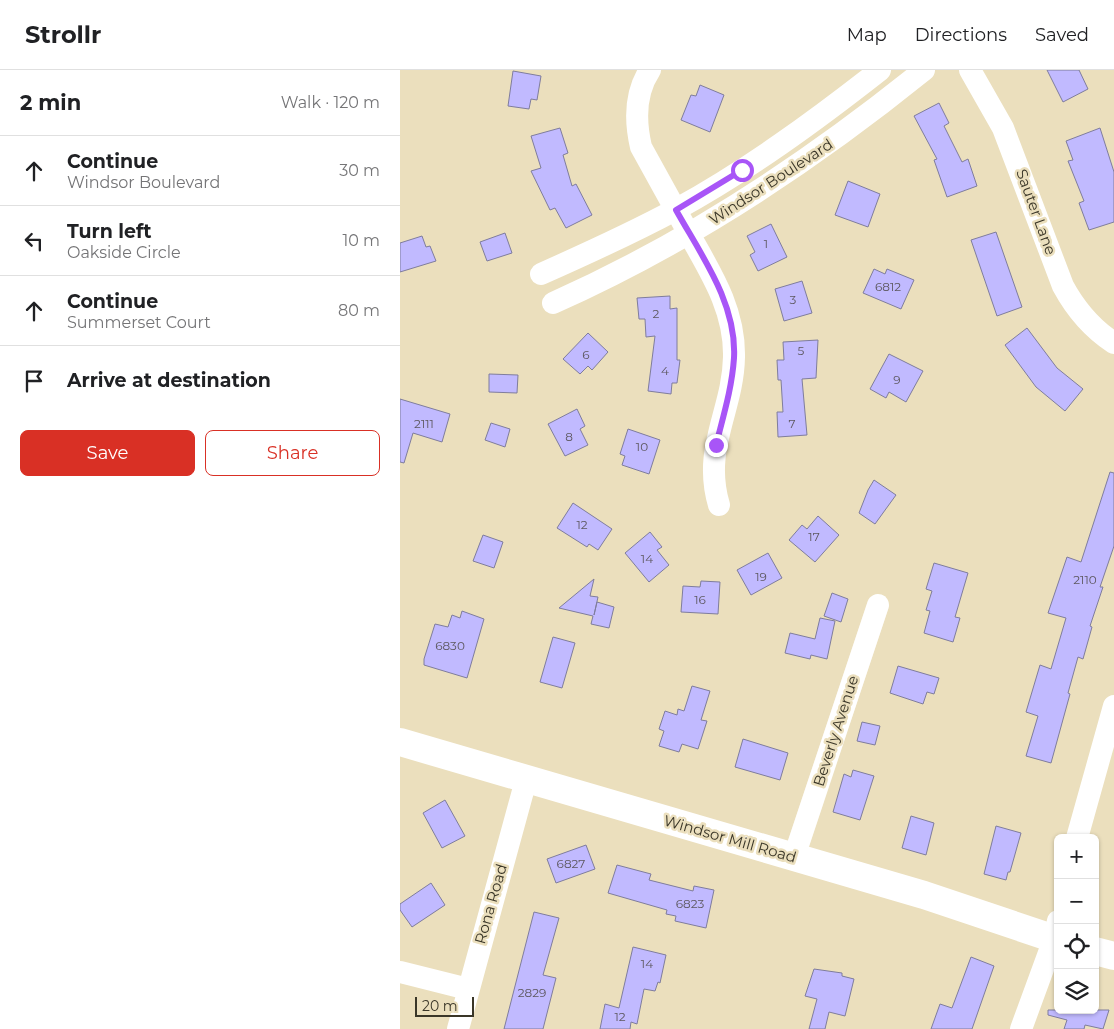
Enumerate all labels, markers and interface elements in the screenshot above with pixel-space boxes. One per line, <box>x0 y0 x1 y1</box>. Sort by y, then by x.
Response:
text: Strollr <box>25 20 101 49</box>
text: Map <box>847 24 887 46</box>
text: Directions <box>915 24 1007 46</box>
text: Saved <box>1035 24 1089 46</box>
text: 2 min <box>20 90 81 115</box>
text: Walk · 120 m <box>281 93 380 112</box>
street label: Windsor Boulevard <box>705 134 836 229</box>
text: Continue <box>67 150 158 173</box>
icon: ahead <box>20 157 48 185</box>
route start <box>731 159 754 182</box>
text: 30 m <box>339 161 380 180</box>
street label: Sauter Lane <box>1012 166 1061 257</box>
text: Windsor Boulevard <box>67 173 220 192</box>
text: Turn left <box>67 220 152 243</box>
icon: left <box>20 227 48 255</box>
text: 10 m <box>342 231 380 250</box>
house number: 1 <box>764 236 768 251</box>
text: Oakside Circle <box>67 243 181 262</box>
house number: 6812 <box>875 279 901 294</box>
text: Continue <box>67 290 158 313</box>
house number: 3 <box>790 292 797 307</box>
icon: ahead <box>20 297 48 325</box>
text: 80 m <box>338 301 380 320</box>
house number: 2 <box>653 306 660 321</box>
text: Summerset Court <box>67 313 211 332</box>
house number: 5 <box>798 343 805 358</box>
house number: 6 <box>582 347 590 362</box>
house number: 4 <box>661 363 669 378</box>
icon: arrive <box>20 367 48 395</box>
text: Arrive at destination <box>67 369 271 392</box>
house number: 9 <box>893 372 901 387</box>
house number: 2111 <box>414 416 434 431</box>
house number: 7 <box>788 416 796 431</box>
house number: 8 <box>565 429 573 444</box>
button: Save <box>20 430 195 476</box>
button: Share <box>205 430 380 476</box>
route end <box>705 434 728 457</box>
house number: 10 <box>636 439 648 454</box>
house number: 12 <box>576 517 588 532</box>
house number: 17 <box>808 529 820 544</box>
house number: 14 <box>641 551 653 566</box>
house number: 19 <box>755 569 767 584</box>
house number: 2110 <box>1073 572 1097 587</box>
house number: 16 <box>694 592 706 607</box>
house number: 6830 <box>435 638 465 653</box>
street label: Beverly Avenue <box>809 673 862 789</box>
street label: Windsor Mill Road <box>662 811 799 867</box>
map controls <box>1054 834 1099 1014</box>
button: + <box>1054 834 1099 879</box>
house number: 6827 <box>557 856 585 871</box>
street label: Rona Road <box>470 862 511 946</box>
button: − <box>1054 879 1099 924</box>
house number: 6823 <box>676 896 704 911</box>
button: locate <box>1054 924 1099 969</box>
house number: 14 <box>641 956 653 971</box>
button: layers <box>1054 969 1099 1014</box>
house number: 2829 <box>518 985 546 1000</box>
scale bar <box>415 994 474 1017</box>
text: 20 m <box>422 997 458 1015</box>
house number: 12 <box>614 1009 626 1024</box>

